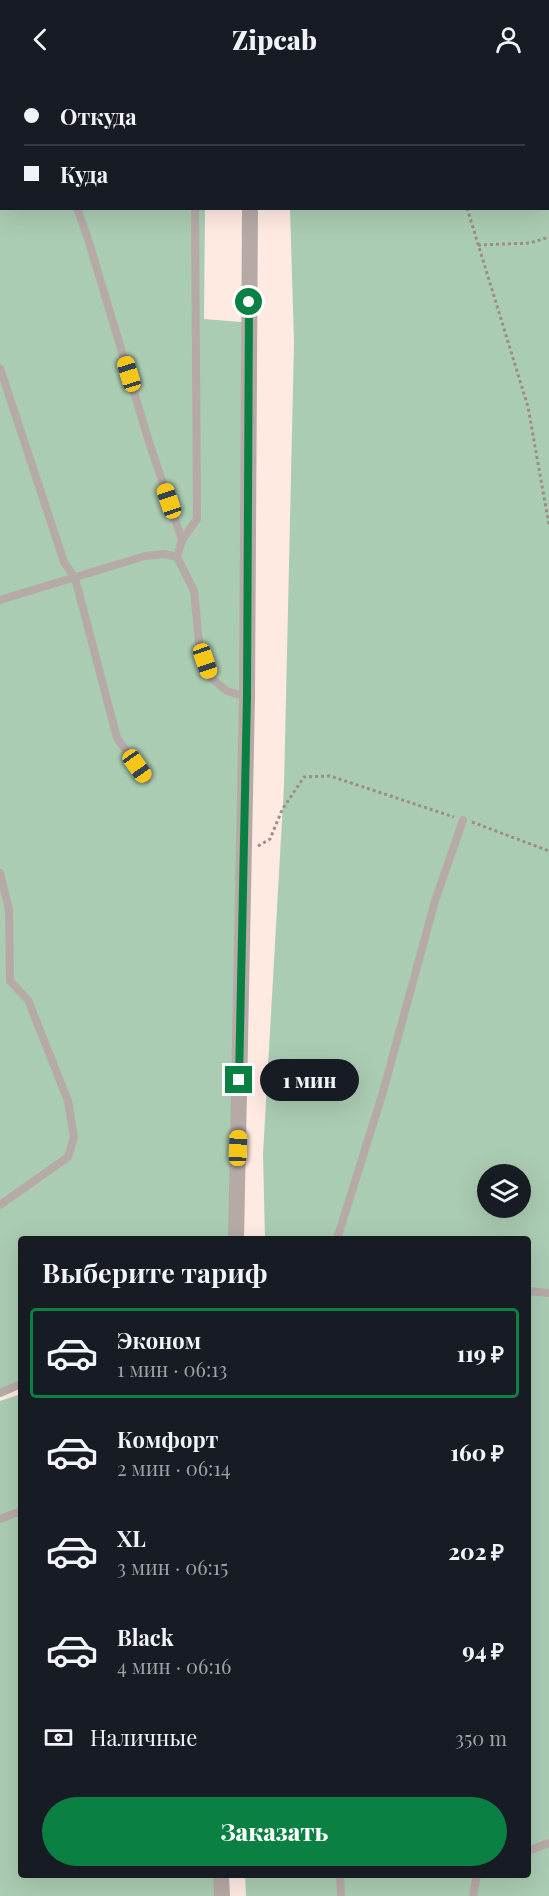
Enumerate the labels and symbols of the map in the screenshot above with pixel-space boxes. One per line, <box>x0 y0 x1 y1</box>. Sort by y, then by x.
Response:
route start <box>235 288 262 315</box>
car <box>115 354 143 394</box>
car <box>155 481 183 521</box>
car <box>191 641 219 681</box>
car <box>119 746 155 786</box>
callout: 1 мин <box>260 1059 359 1101</box>
route end <box>225 1066 252 1093</box>
car <box>228 1130 248 1166</box>

